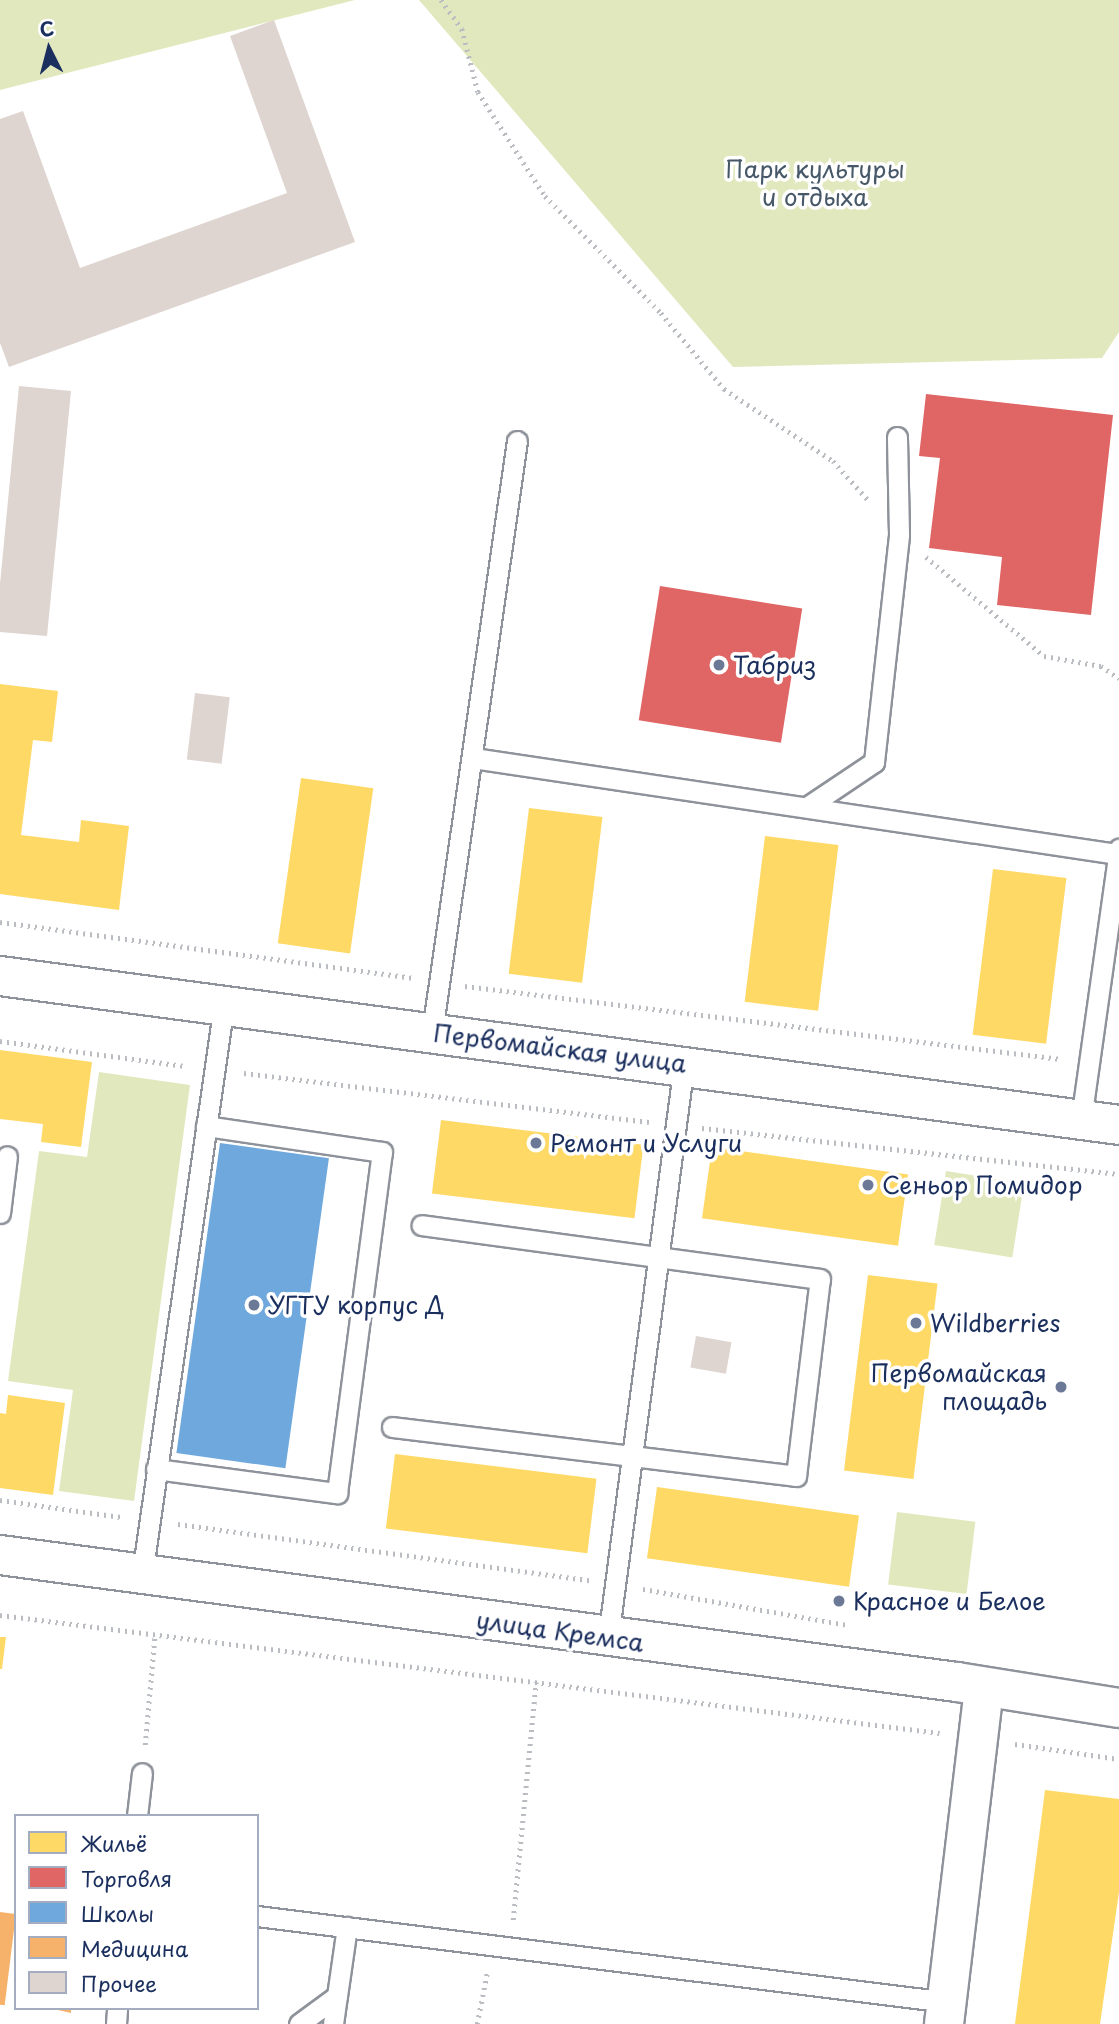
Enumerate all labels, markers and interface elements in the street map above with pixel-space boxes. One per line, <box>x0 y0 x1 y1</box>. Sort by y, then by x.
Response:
text: С <box>38 13 55 43</box>
north arrow <box>14 14 84 84</box>
park label: Парк культуры и отдыха <box>725 155 905 211</box>
place label: Табриз <box>733 651 816 679</box>
marker: Табриз <box>711 657 727 673</box>
street label: Первомайская улица <box>431 1018 689 1078</box>
place label: Ремонт и Услуги <box>550 1129 744 1157</box>
marker: Ремонт и Услуги <box>528 1135 544 1151</box>
place label: Сеньор Помидор <box>882 1171 1082 1199</box>
marker: Сеньор Помидор <box>860 1177 876 1193</box>
place label: УГТУ корпус Д <box>268 1291 447 1319</box>
marker: УГТУ корпус Д <box>246 1297 262 1313</box>
place label: Wildberries <box>930 1309 1060 1337</box>
marker: Wildberries <box>908 1315 924 1331</box>
place label: Первомайская площадь <box>871 1359 1047 1415</box>
marker: Первомайская площадь <box>1053 1379 1069 1395</box>
place label: Красное и Белое <box>853 1587 1048 1615</box>
marker: Красное и Белое <box>831 1593 847 1609</box>
street label: улица Кремса <box>474 1605 646 1657</box>
legend <box>14 1814 259 2010</box>
text: Жильё <box>81 1827 147 1859</box>
text: Торговля <box>81 1862 172 1894</box>
text: Школы <box>81 1897 154 1929</box>
text: Медицина <box>81 1932 188 1964</box>
text: Прочее <box>81 1967 157 1999</box>

